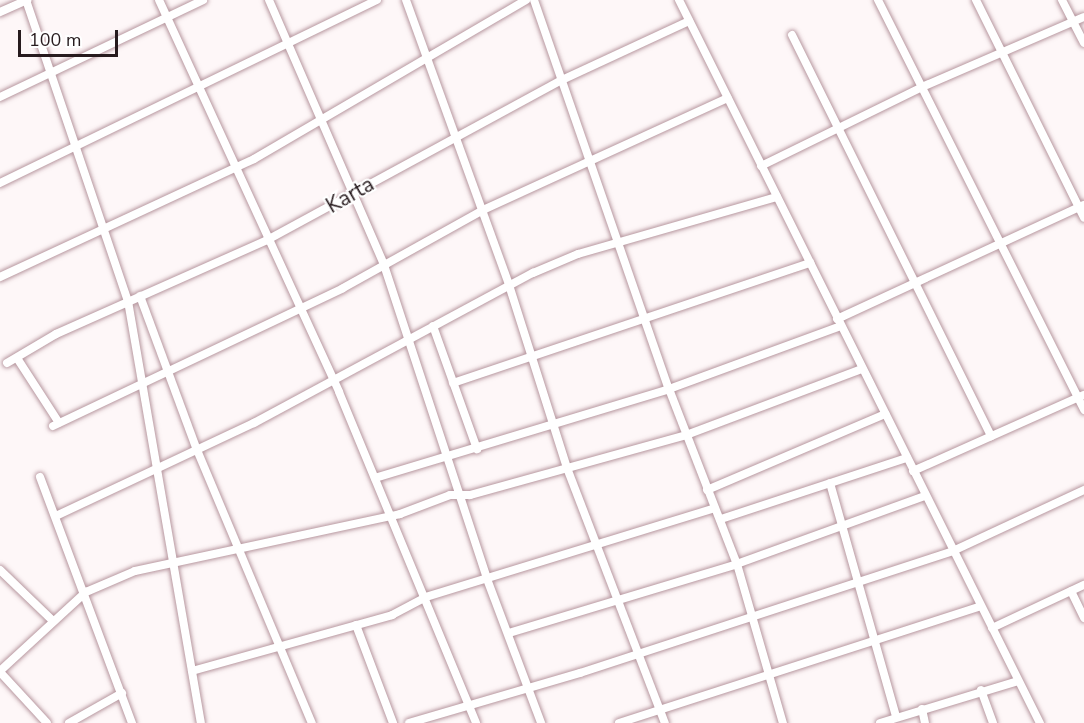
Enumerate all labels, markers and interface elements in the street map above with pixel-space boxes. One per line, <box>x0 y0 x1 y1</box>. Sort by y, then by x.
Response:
scale bar <box>21 18 122 56</box>
text: 100 m <box>29 28 81 52</box>
street label: Karta <box>322 171 378 219</box>

